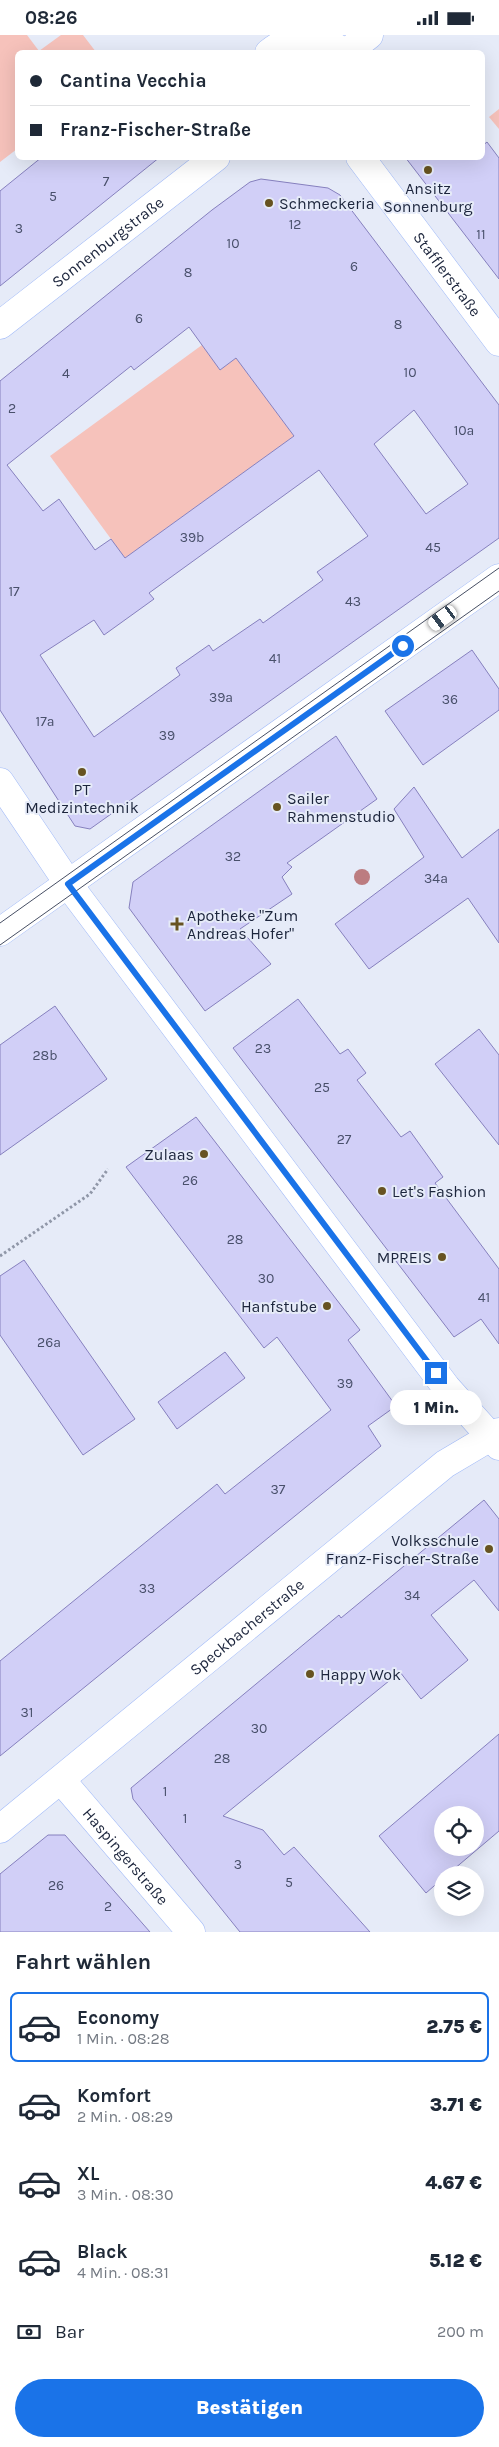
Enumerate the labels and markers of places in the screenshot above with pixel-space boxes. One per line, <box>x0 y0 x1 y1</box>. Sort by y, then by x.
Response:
marker: Ansitz Sonnenburg <box>422 164 434 176</box>
place label: Ansitz Sonnenburg <box>383 179 473 216</box>
place label: Schmeckeria <box>279 194 375 213</box>
marker: Schmeckeria <box>263 197 275 209</box>
marker: PT Medizintechnik <box>76 766 88 778</box>
place label: PT Medizintechnik <box>25 780 139 817</box>
place label: Sailer Rahmenstudio <box>287 789 395 826</box>
marker: Sailer Rahmenstudio <box>271 801 283 813</box>
place label: Apotheke "Zum Andreas Hofer" <box>187 906 298 943</box>
marker: Apotheke "Zum Andreas Hofer" <box>171 918 183 930</box>
place label: Zulaas <box>144 1145 194 1164</box>
marker: Zulaas <box>198 1148 210 1160</box>
place label: Let's Fashion <box>392 1182 486 1201</box>
marker: Let's Fashion <box>376 1185 388 1197</box>
place label: MPREIS <box>377 1248 432 1267</box>
marker: MPREIS <box>436 1251 448 1263</box>
place label: Hanfstube <box>241 1297 317 1316</box>
marker: Hanfstube <box>321 1300 333 1312</box>
place label: Volksschule Franz-Fischer-Straße <box>326 1531 479 1568</box>
marker: Volksschule Franz-Fischer-Straße <box>483 1543 495 1555</box>
place label: Happy Wok <box>320 1665 401 1684</box>
marker: Happy Wok <box>304 1668 316 1680</box>

